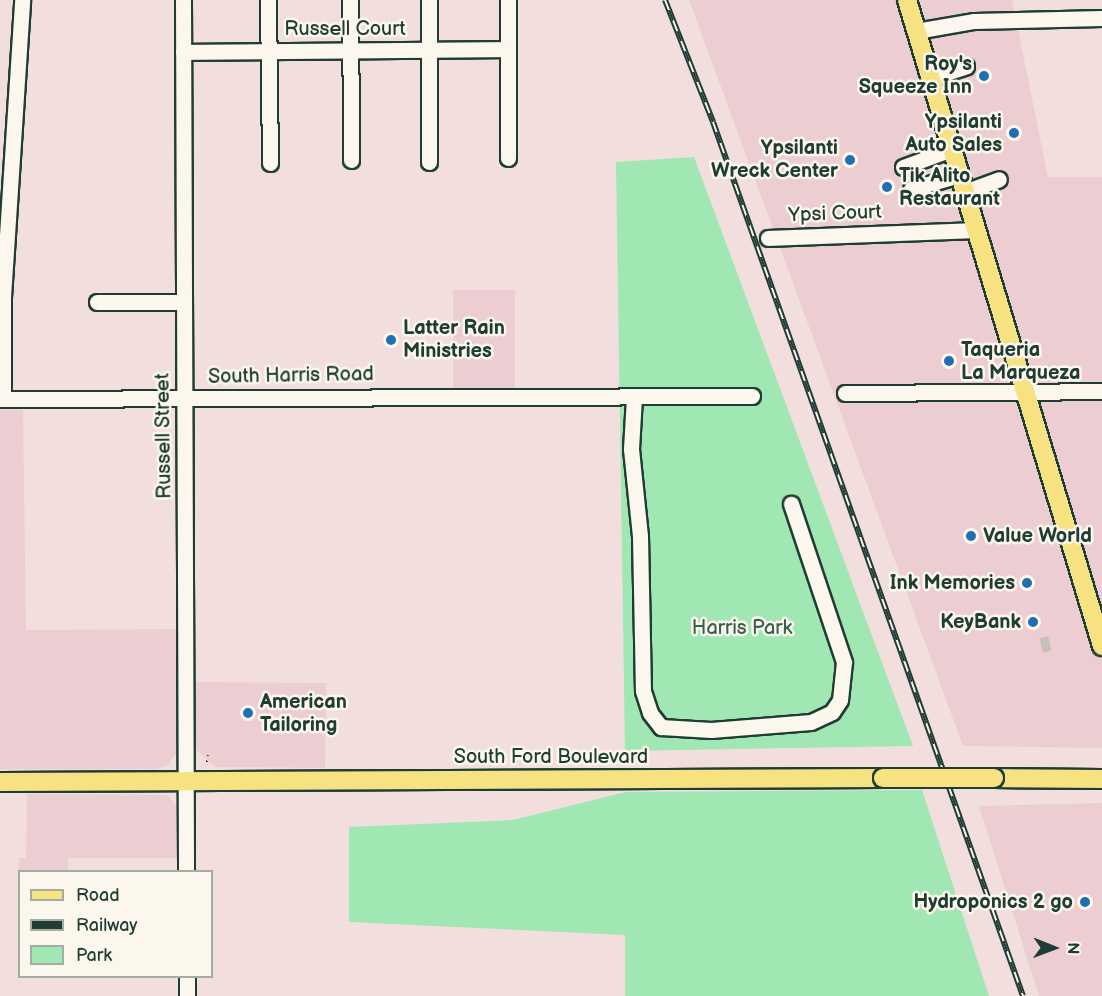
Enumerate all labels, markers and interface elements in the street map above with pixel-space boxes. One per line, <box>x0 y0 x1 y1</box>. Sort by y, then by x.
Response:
street label: Russell Court <box>284 17 406 41</box>
place label: Roy's Squeeze Inn <box>859 52 972 99</box>
marker: Roy's Squeeze Inn <box>977 69 991 83</box>
place label: Ypsilanti Auto Sales <box>906 110 1002 157</box>
marker: Ypsilanti Auto Sales <box>1007 126 1021 140</box>
place label: Ypsilanti Wreck Center <box>711 136 838 183</box>
marker: Ypsilanti Wreck Center <box>843 153 857 167</box>
place label: Tik Alito Restaurant <box>899 164 1000 211</box>
marker: Tik Alito Restaurant <box>880 180 894 194</box>
street label: Ypsi Court <box>788 200 882 228</box>
place label: Latter Rain Ministries <box>403 316 505 363</box>
marker: Latter Rain Ministries <box>384 333 398 347</box>
place label: Taqueria La Marqueza <box>961 338 1080 385</box>
marker: Taqueria La Marqueza <box>942 354 956 368</box>
street label: South Harris Road <box>208 363 374 389</box>
street label: Russell Street <box>151 373 177 499</box>
place label: Value World <box>983 524 1092 548</box>
marker: Value World <box>964 529 978 543</box>
place label: Ink Memories <box>890 571 1015 595</box>
marker: Ink Memories <box>1020 576 1034 590</box>
place label: KeyBank <box>940 610 1021 634</box>
marker: KeyBank <box>1026 615 1040 629</box>
park label: Harris Park <box>692 616 792 640</box>
place label: American Tailoring <box>260 690 347 737</box>
marker: American Tailoring <box>241 706 255 720</box>
street label: South Ford Boulevard <box>454 745 648 769</box>
legend <box>18 870 213 978</box>
text: Road <box>76 885 120 906</box>
place label: Hydroponics 2 go <box>913 890 1073 914</box>
marker: Hydroponics 2 go <box>1078 895 1092 909</box>
text: Railway <box>76 915 138 936</box>
north arrow <box>1024 918 1084 978</box>
text: N <box>1063 942 1082 955</box>
text: Park <box>76 945 112 966</box>

